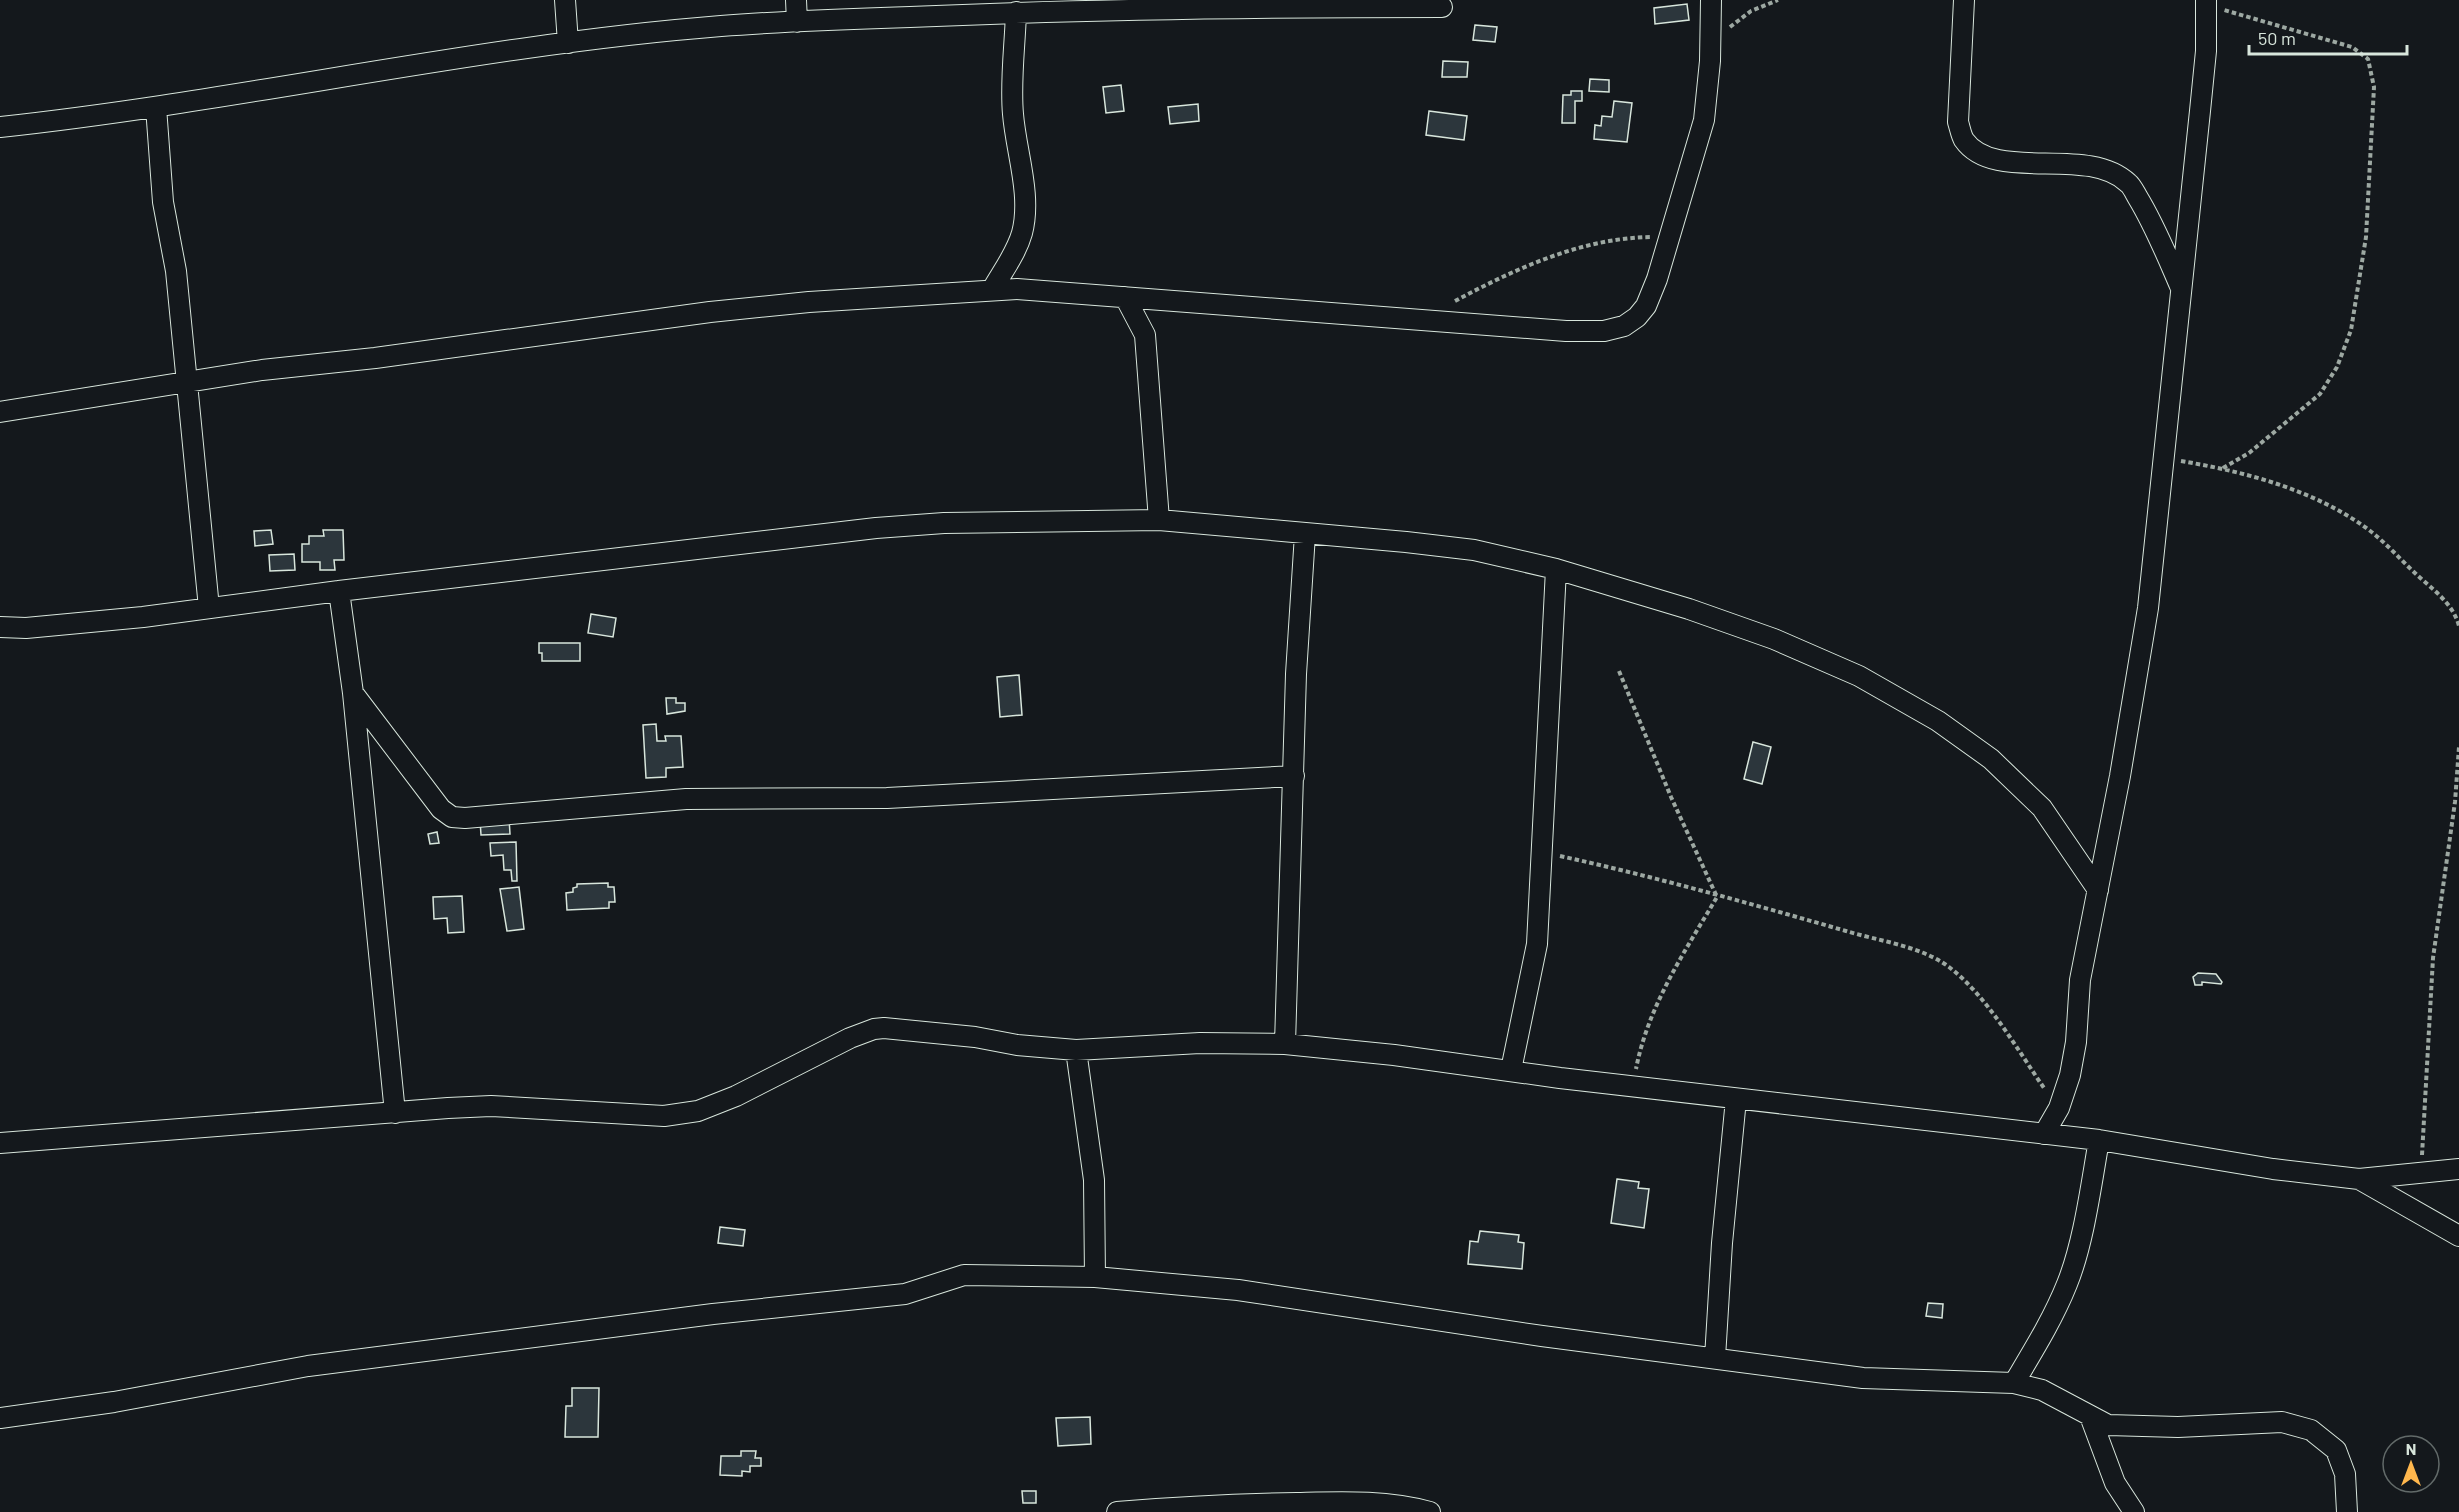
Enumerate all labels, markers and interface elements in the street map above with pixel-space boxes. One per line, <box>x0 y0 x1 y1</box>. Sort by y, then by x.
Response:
scale bar <box>2249 18 2406 56</box>
text: 50 m <box>2258 27 2296 49</box>
north arrow <box>2381 1434 2441 1494</box>
text: N <box>2406 1439 2416 1458</box>

